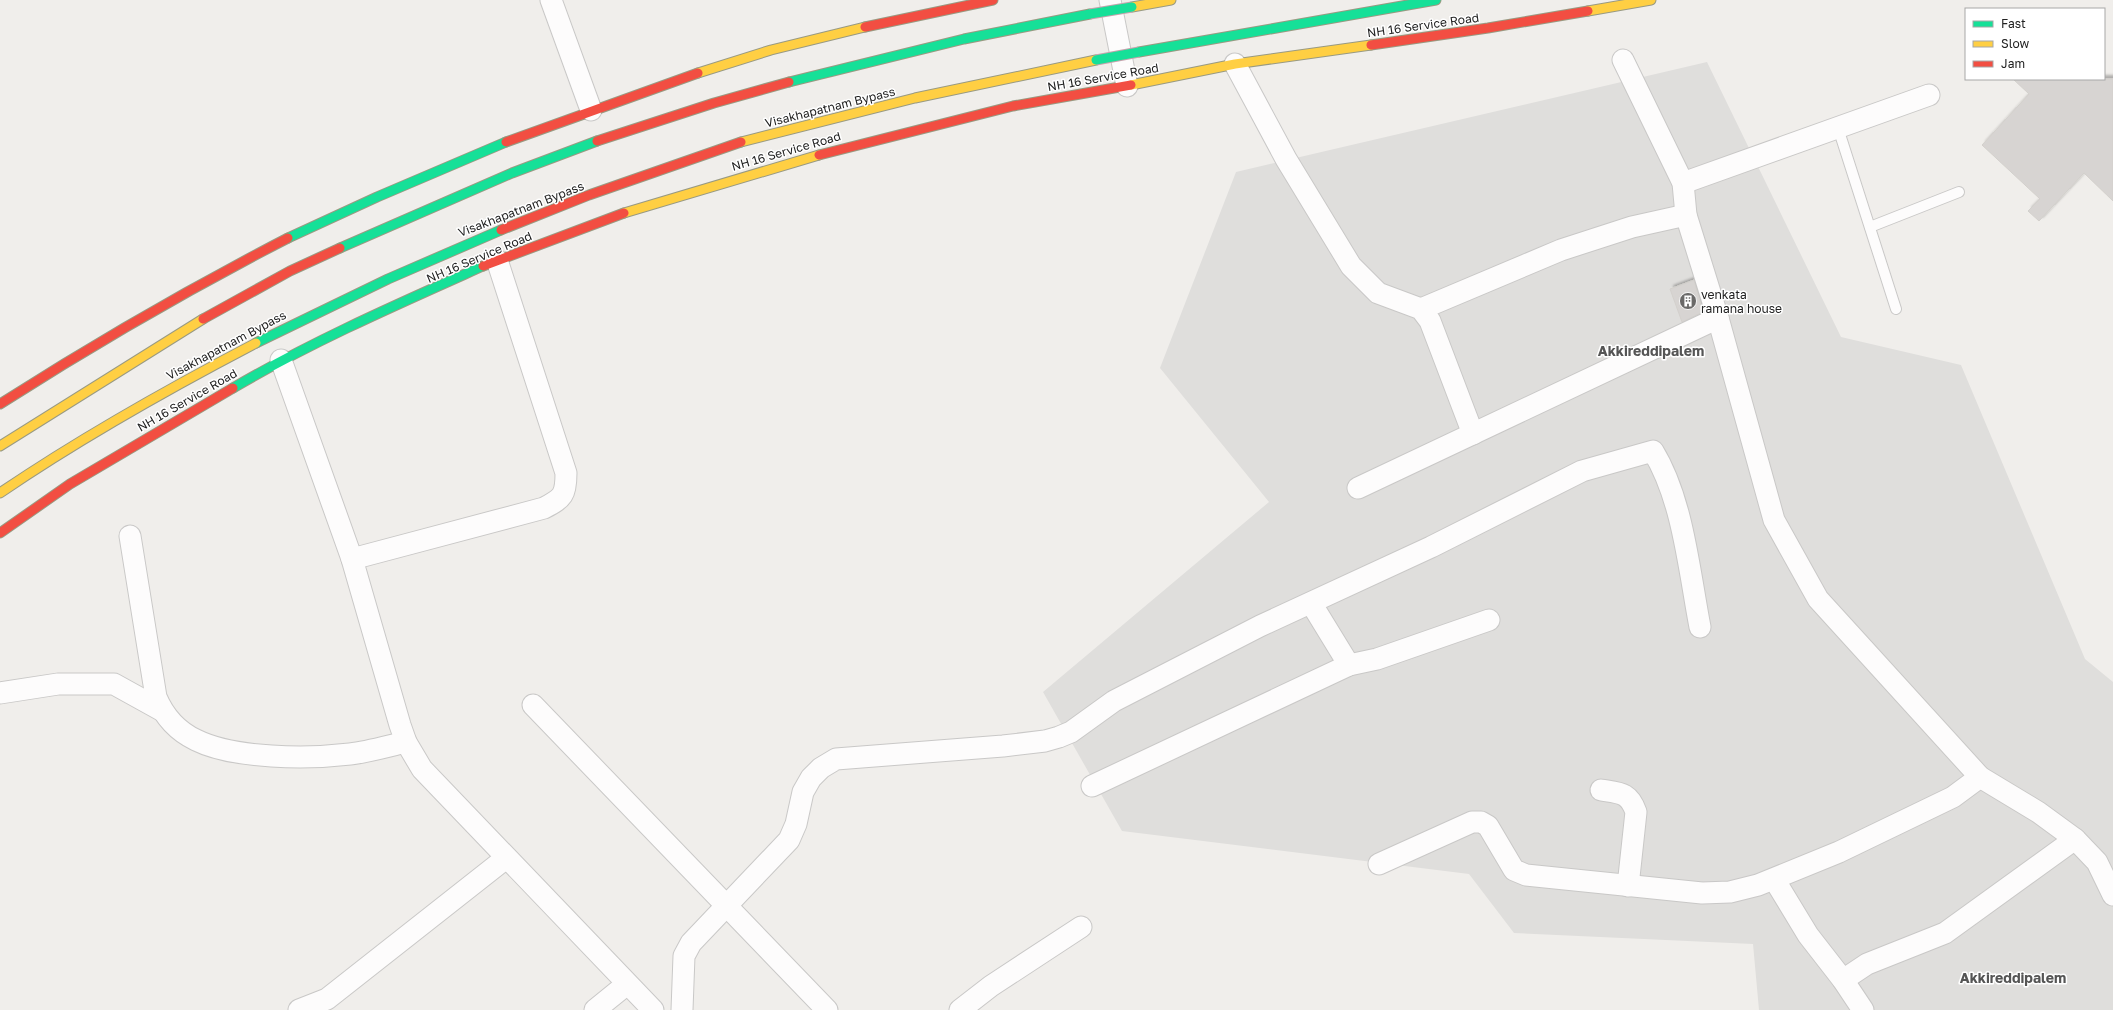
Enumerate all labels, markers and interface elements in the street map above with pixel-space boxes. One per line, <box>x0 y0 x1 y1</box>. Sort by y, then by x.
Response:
legend <box>1965 8 2105 80</box>
street label: NH 16 Service Road <box>1366 10 1480 40</box>
text: Fast <box>2001 16 2026 31</box>
text: Slow <box>2001 36 2029 51</box>
text: Jam <box>2001 56 2025 71</box>
street label: NH 16 Service Road <box>1046 60 1160 94</box>
street label: Visakhapatnam Bypass <box>763 84 897 130</box>
street label: NH 16 Service Road <box>730 128 842 174</box>
street label: Visakhapatnam Bypass <box>456 178 586 240</box>
street label: NH 16 Service Road <box>424 228 534 286</box>
place label: venkata ramana house <box>1701 287 1782 316</box>
building icon: venkata ramana house <box>1678 291 1698 311</box>
street label: Visakhapatnam Bypass <box>164 307 288 383</box>
district label: Akkireddipalem <box>1598 342 1704 359</box>
street label: NH 16 Service Road <box>134 365 240 435</box>
district label: Akkireddipalem <box>1960 969 2066 986</box>

